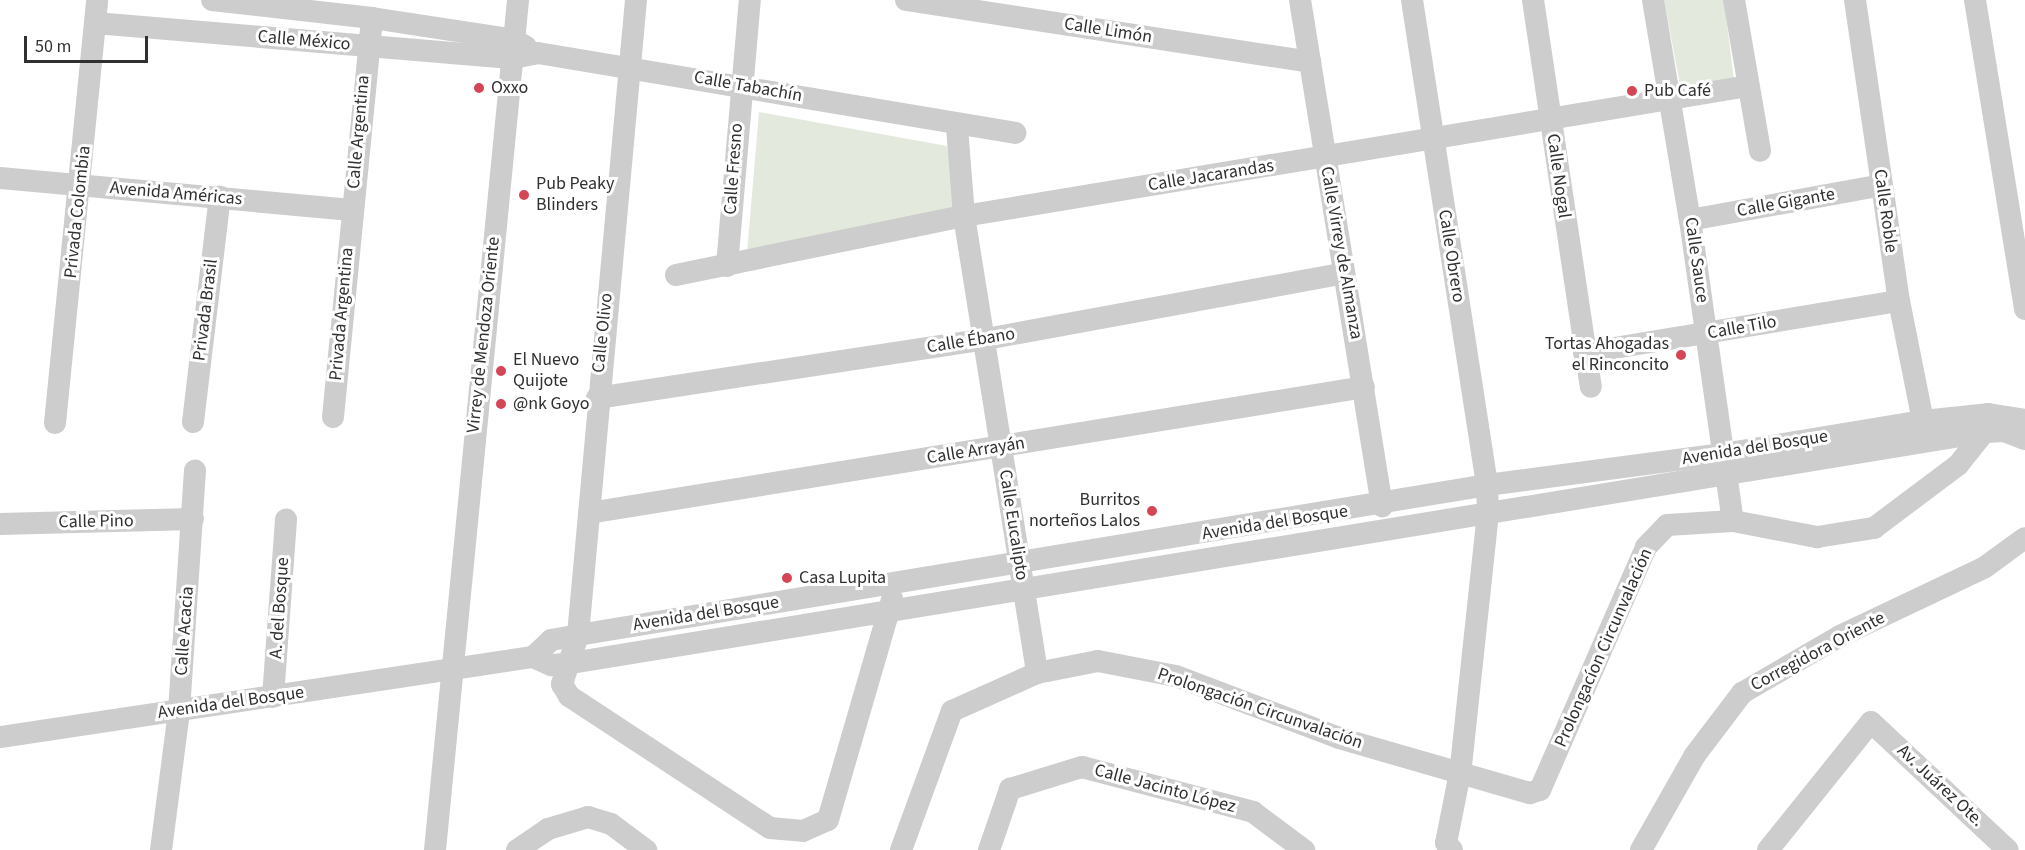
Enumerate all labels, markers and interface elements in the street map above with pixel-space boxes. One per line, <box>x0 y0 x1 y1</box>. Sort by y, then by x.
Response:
street label: Calle Limón <box>1062 13 1154 49</box>
scale bar <box>27 24 152 62</box>
street label: Calle México <box>257 26 351 56</box>
text: 50 m <box>35 34 71 59</box>
street label: Calle Tabachín <box>692 67 804 107</box>
street label: Calle Argentina <box>343 74 375 190</box>
place label: Oxxo <box>491 77 528 99</box>
place label: Pub Café <box>1644 80 1711 102</box>
marker: Oxxo <box>472 81 486 95</box>
marker: Pub Café <box>1625 84 1639 98</box>
street label: Calle Fresno <box>720 122 748 216</box>
street label: Calle Nogal <box>1541 132 1575 220</box>
street label: Privada Colombia <box>60 145 96 279</box>
street label: Calle Jacarandas <box>1146 155 1276 197</box>
street label: Calle Virrey de Almanza <box>1315 165 1367 341</box>
street label: Calle Roble <box>1868 168 1902 254</box>
place label: Pub Peaky Blinders <box>536 174 614 216</box>
street label: Avenida Américas <box>109 177 243 211</box>
street label: Calle Gigante <box>1735 184 1837 222</box>
marker: Pub Peaky Blinders <box>517 188 531 202</box>
street label: Calle Obrero <box>1433 208 1469 304</box>
street label: Calle Sauce <box>1679 216 1713 304</box>
street label: Virrey de Mendoza Oriente <box>463 236 505 434</box>
street label: Privada Argentina <box>325 247 359 381</box>
street label: Privada Brasil <box>189 258 223 362</box>
street label: Calle Olivo <box>588 292 618 374</box>
street label: Calle Tilo <box>1706 311 1778 345</box>
street label: Calle Ébano <box>925 323 1017 359</box>
place label: Tortas Ahogadas el Rinconcito <box>1545 334 1669 376</box>
marker: Tortas Ahogadas el Rinconcito <box>1674 348 1688 362</box>
place label: El Nuevo Quijote <box>513 350 579 392</box>
marker: El Nuevo Quijote <box>494 364 508 378</box>
place label: @nk Goyo <box>513 393 589 415</box>
marker: @nk Goyo <box>494 397 508 411</box>
street label: Avenida del Bosque <box>1680 426 1830 470</box>
street label: Calle Arrayán <box>925 433 1027 469</box>
street label: Calle Eucalipto <box>994 468 1032 582</box>
place label: Burritos norteños Lalos <box>1029 490 1140 532</box>
street label: Avenida del Bosque <box>1200 501 1350 545</box>
marker: Burritos norteños Lalos <box>1145 504 1159 518</box>
street label: Calle Pino <box>58 511 134 533</box>
street label: Prolongacíon Circunvalación <box>1550 545 1658 751</box>
street label: A. del Bosque <box>266 557 294 659</box>
place label: Casa Lupita <box>799 567 886 589</box>
marker: Casa Lupita <box>780 571 794 585</box>
street label: Calle Acacia <box>171 586 199 676</box>
street label: Avenida del Bosque <box>631 592 781 636</box>
street label: Corregidora Oriente <box>1747 607 1889 697</box>
street label: Prolongación Circunvalación <box>1155 664 1365 754</box>
street label: Avenida del Bosque <box>156 682 306 724</box>
street label: Av. Juárez Ote. <box>1892 740 1988 832</box>
street label: Calle Jacinto López <box>1092 760 1238 818</box>

